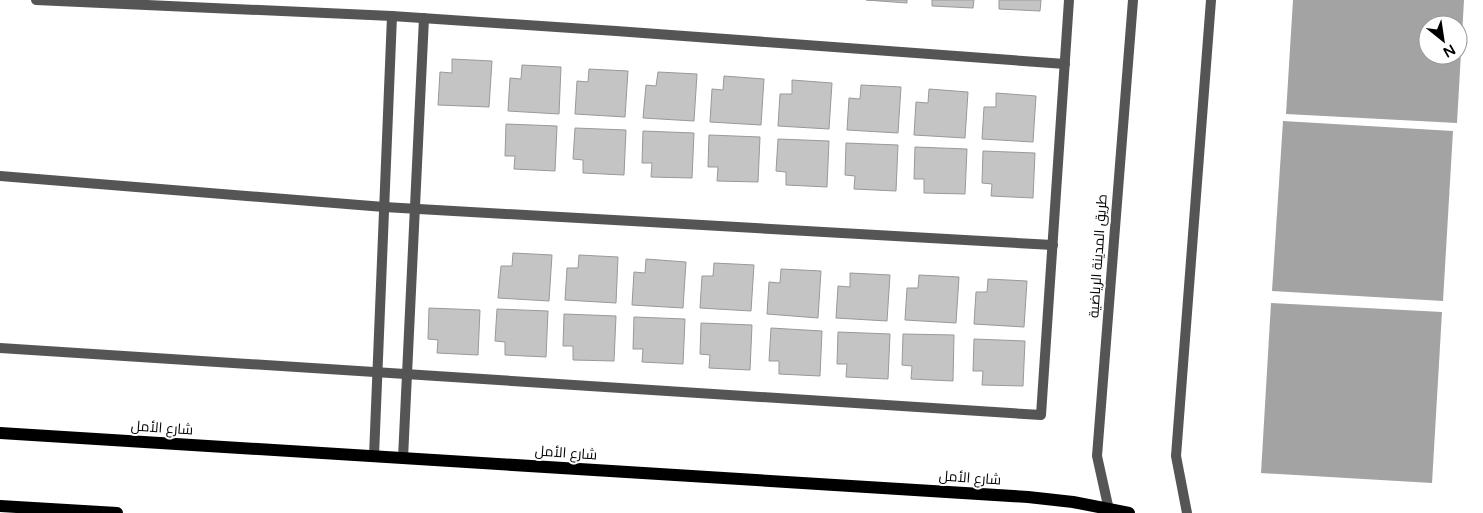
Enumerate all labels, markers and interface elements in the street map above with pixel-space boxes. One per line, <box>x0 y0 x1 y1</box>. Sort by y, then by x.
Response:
north arrow <box>1418 15 1468 65</box>
text: N <box>1440 41 1458 61</box>
street label: طريق المدينة الرياضية <box>1085 193 1111 319</box>
street label: شارع الأمل <box>130 417 194 439</box>
street label: شارع الأمل <box>534 442 598 464</box>
street label: شارع الأمل <box>938 467 1002 489</box>

